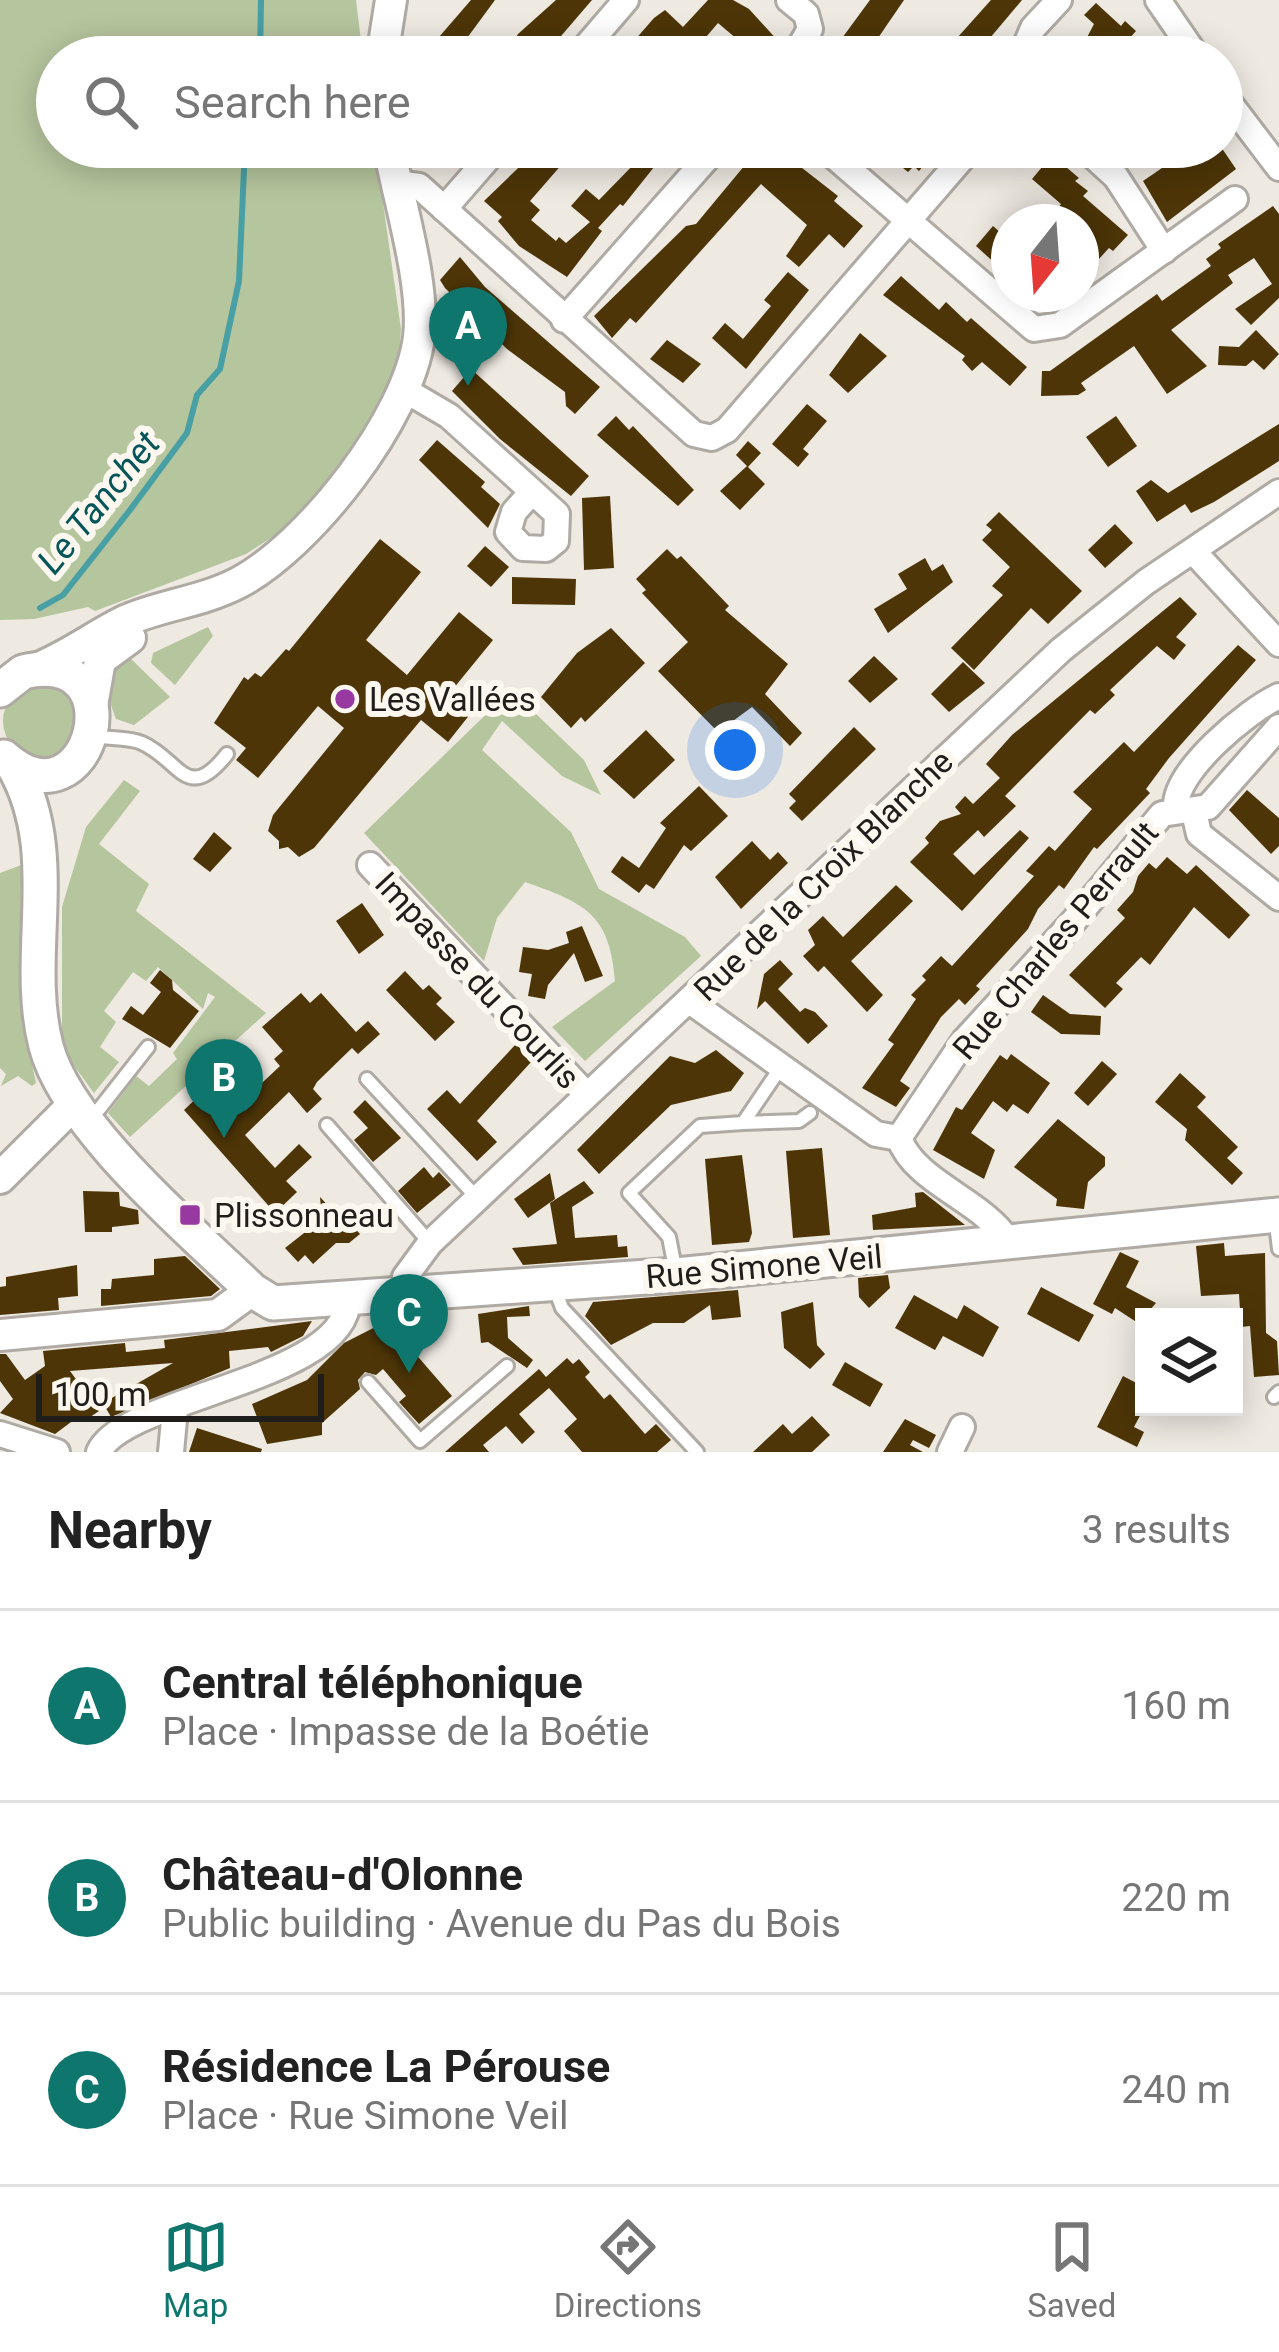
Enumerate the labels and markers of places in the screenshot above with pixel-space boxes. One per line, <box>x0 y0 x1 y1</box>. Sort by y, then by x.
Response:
pin: A <box>429 287 507 386</box>
place label: Les Vallées <box>369 680 536 719</box>
marker: Les Vallées <box>332 686 358 712</box>
pin: B <box>185 1039 263 1138</box>
place label: Plissonneau <box>214 1196 394 1235</box>
marker: Plissonneau <box>177 1202 203 1228</box>
pin: C <box>370 1274 448 1373</box>

